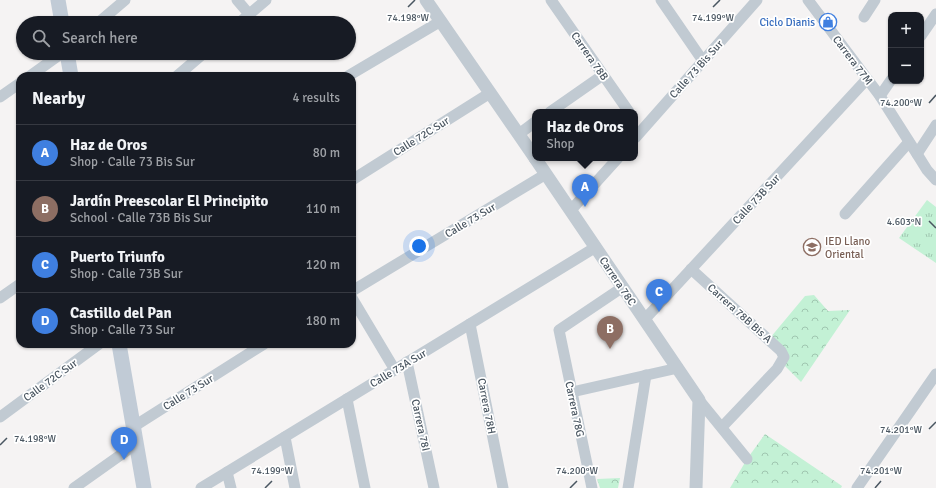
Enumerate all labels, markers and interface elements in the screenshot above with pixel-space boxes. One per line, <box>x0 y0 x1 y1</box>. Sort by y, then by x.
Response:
text: 74.198°W <box>387 12 429 24</box>
text: 74.199°W <box>692 12 734 24</box>
shop icon: Ciclo Dianis <box>818 12 838 32</box>
map controls <box>888 12 924 84</box>
button: + <box>888 12 924 48</box>
search box <box>16 16 356 60</box>
place label: Ciclo Dianis <box>759 16 815 29</box>
icon: search <box>30 27 52 49</box>
text: Search here <box>62 29 138 47</box>
street label: Carrera 78B <box>568 30 611 83</box>
street label: Carrera 77M <box>830 33 875 88</box>
street label: Calle 73 Bis Sur <box>667 38 726 101</box>
button: − <box>888 48 924 84</box>
text: Nearby <box>32 88 85 109</box>
text: 4 results <box>292 90 340 106</box>
text: 74.200°W <box>880 97 922 109</box>
popup <box>532 109 638 161</box>
street label: Calle 72C Sur <box>391 114 452 159</box>
text: Haz de Oros <box>546 118 624 136</box>
text: Haz de Oros <box>70 136 147 154</box>
text: Shop <box>546 136 574 152</box>
text: A <box>41 145 49 161</box>
text: 80 m <box>313 145 340 161</box>
text: Shop · Calle 73 Bis Sur <box>70 154 195 170</box>
street label: Calle 73B Sur <box>730 172 783 227</box>
pin: A <box>572 174 598 207</box>
text: Jardín Preescolar El Principito <box>70 192 268 210</box>
street label: Calle 73 Sur <box>443 200 498 241</box>
text: B <box>41 201 49 217</box>
text: 110 m <box>306 201 340 217</box>
text: School · Calle 73B Bis Sur <box>70 210 212 226</box>
text: 4.603°N <box>887 216 921 228</box>
place label: IED Llano Oriental <box>825 235 870 261</box>
your location <box>409 236 429 256</box>
school or university icon: IED Llano Oriental <box>802 237 822 257</box>
text: Puerto Triunfo <box>70 248 165 266</box>
street label: Carrera 78C <box>597 254 639 308</box>
text: C <box>41 257 49 273</box>
text: 120 m <box>306 257 340 273</box>
text: Shop · Calle 73B Sur <box>70 266 183 282</box>
pin: C <box>646 279 672 312</box>
street label: Carrera 78B Bis A <box>705 281 775 346</box>
text: Castillo del Pan <box>70 304 172 322</box>
text: D <box>41 313 49 329</box>
text: 180 m <box>306 313 340 329</box>
pin: B <box>597 316 623 349</box>
text: Shop · Calle 73 Sur <box>70 322 175 338</box>
street label: Calle 73A Sur <box>368 347 429 390</box>
street label: Calle 72C Sur <box>21 357 80 404</box>
street label: Calle 73 Sur <box>161 372 216 413</box>
street label: Carrera 78H <box>475 377 498 435</box>
street label: Carrera 78G <box>562 380 587 438</box>
street label: Carrera 78I <box>409 398 432 452</box>
text: 74.201°W <box>880 424 922 436</box>
pin: D <box>111 427 137 460</box>
text: 74.198°W <box>14 433 56 445</box>
text: 74.199°W <box>251 465 293 477</box>
text: 74.200°W <box>556 465 598 477</box>
text: 74.201°W <box>860 465 902 477</box>

